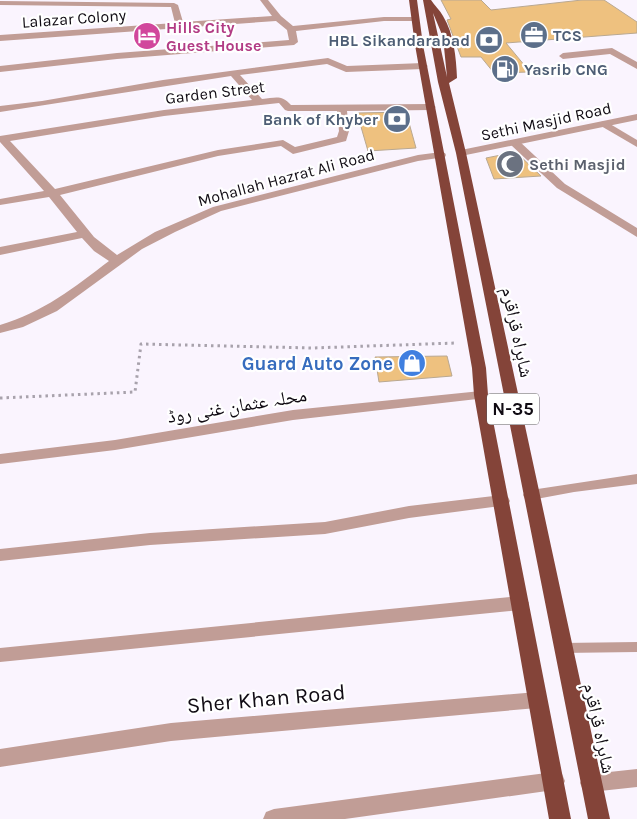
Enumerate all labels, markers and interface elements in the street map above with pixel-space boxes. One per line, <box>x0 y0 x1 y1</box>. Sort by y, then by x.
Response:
street label: Lalazar Colony <box>21 5 127 32</box>
place label: Hills City Guest House <box>166 18 261 55</box>
office icon: TCS <box>519 20 549 50</box>
hotel icon: Hills City Guest House <box>132 21 162 51</box>
bank icon: HBL Sikandarabad <box>474 25 504 55</box>
place label: TCS <box>553 26 582 45</box>
place label: HBL Sikandarabad <box>328 31 470 50</box>
fuel station icon: Yasrib CNG <box>490 54 520 84</box>
place label: Yasrib CNG <box>524 60 608 79</box>
street label: Garden Street <box>164 77 266 108</box>
street label: Sethi Masjid Road <box>479 98 613 145</box>
bank icon: Bank of Khyber <box>382 104 412 134</box>
place label: Bank of Khyber <box>263 110 379 129</box>
street label: Mohallah Hazrat Ali Road <box>195 145 377 210</box>
mosque icon: Sethi Masjid <box>495 149 525 179</box>
place label: Sethi Masjid <box>529 155 625 174</box>
street label: شاہراہ قراقرم <box>495 285 537 380</box>
shop icon: Guard Auto Zone <box>397 348 427 378</box>
place label: Guard Auto Zone <box>242 353 393 375</box>
street label: محلہ عثمان غنی روڈ <box>166 384 308 428</box>
road number: N-35 <box>487 394 539 424</box>
street label: Sher Khan Road <box>186 679 346 719</box>
street label: شاہراہ قراقرم <box>577 681 619 776</box>

